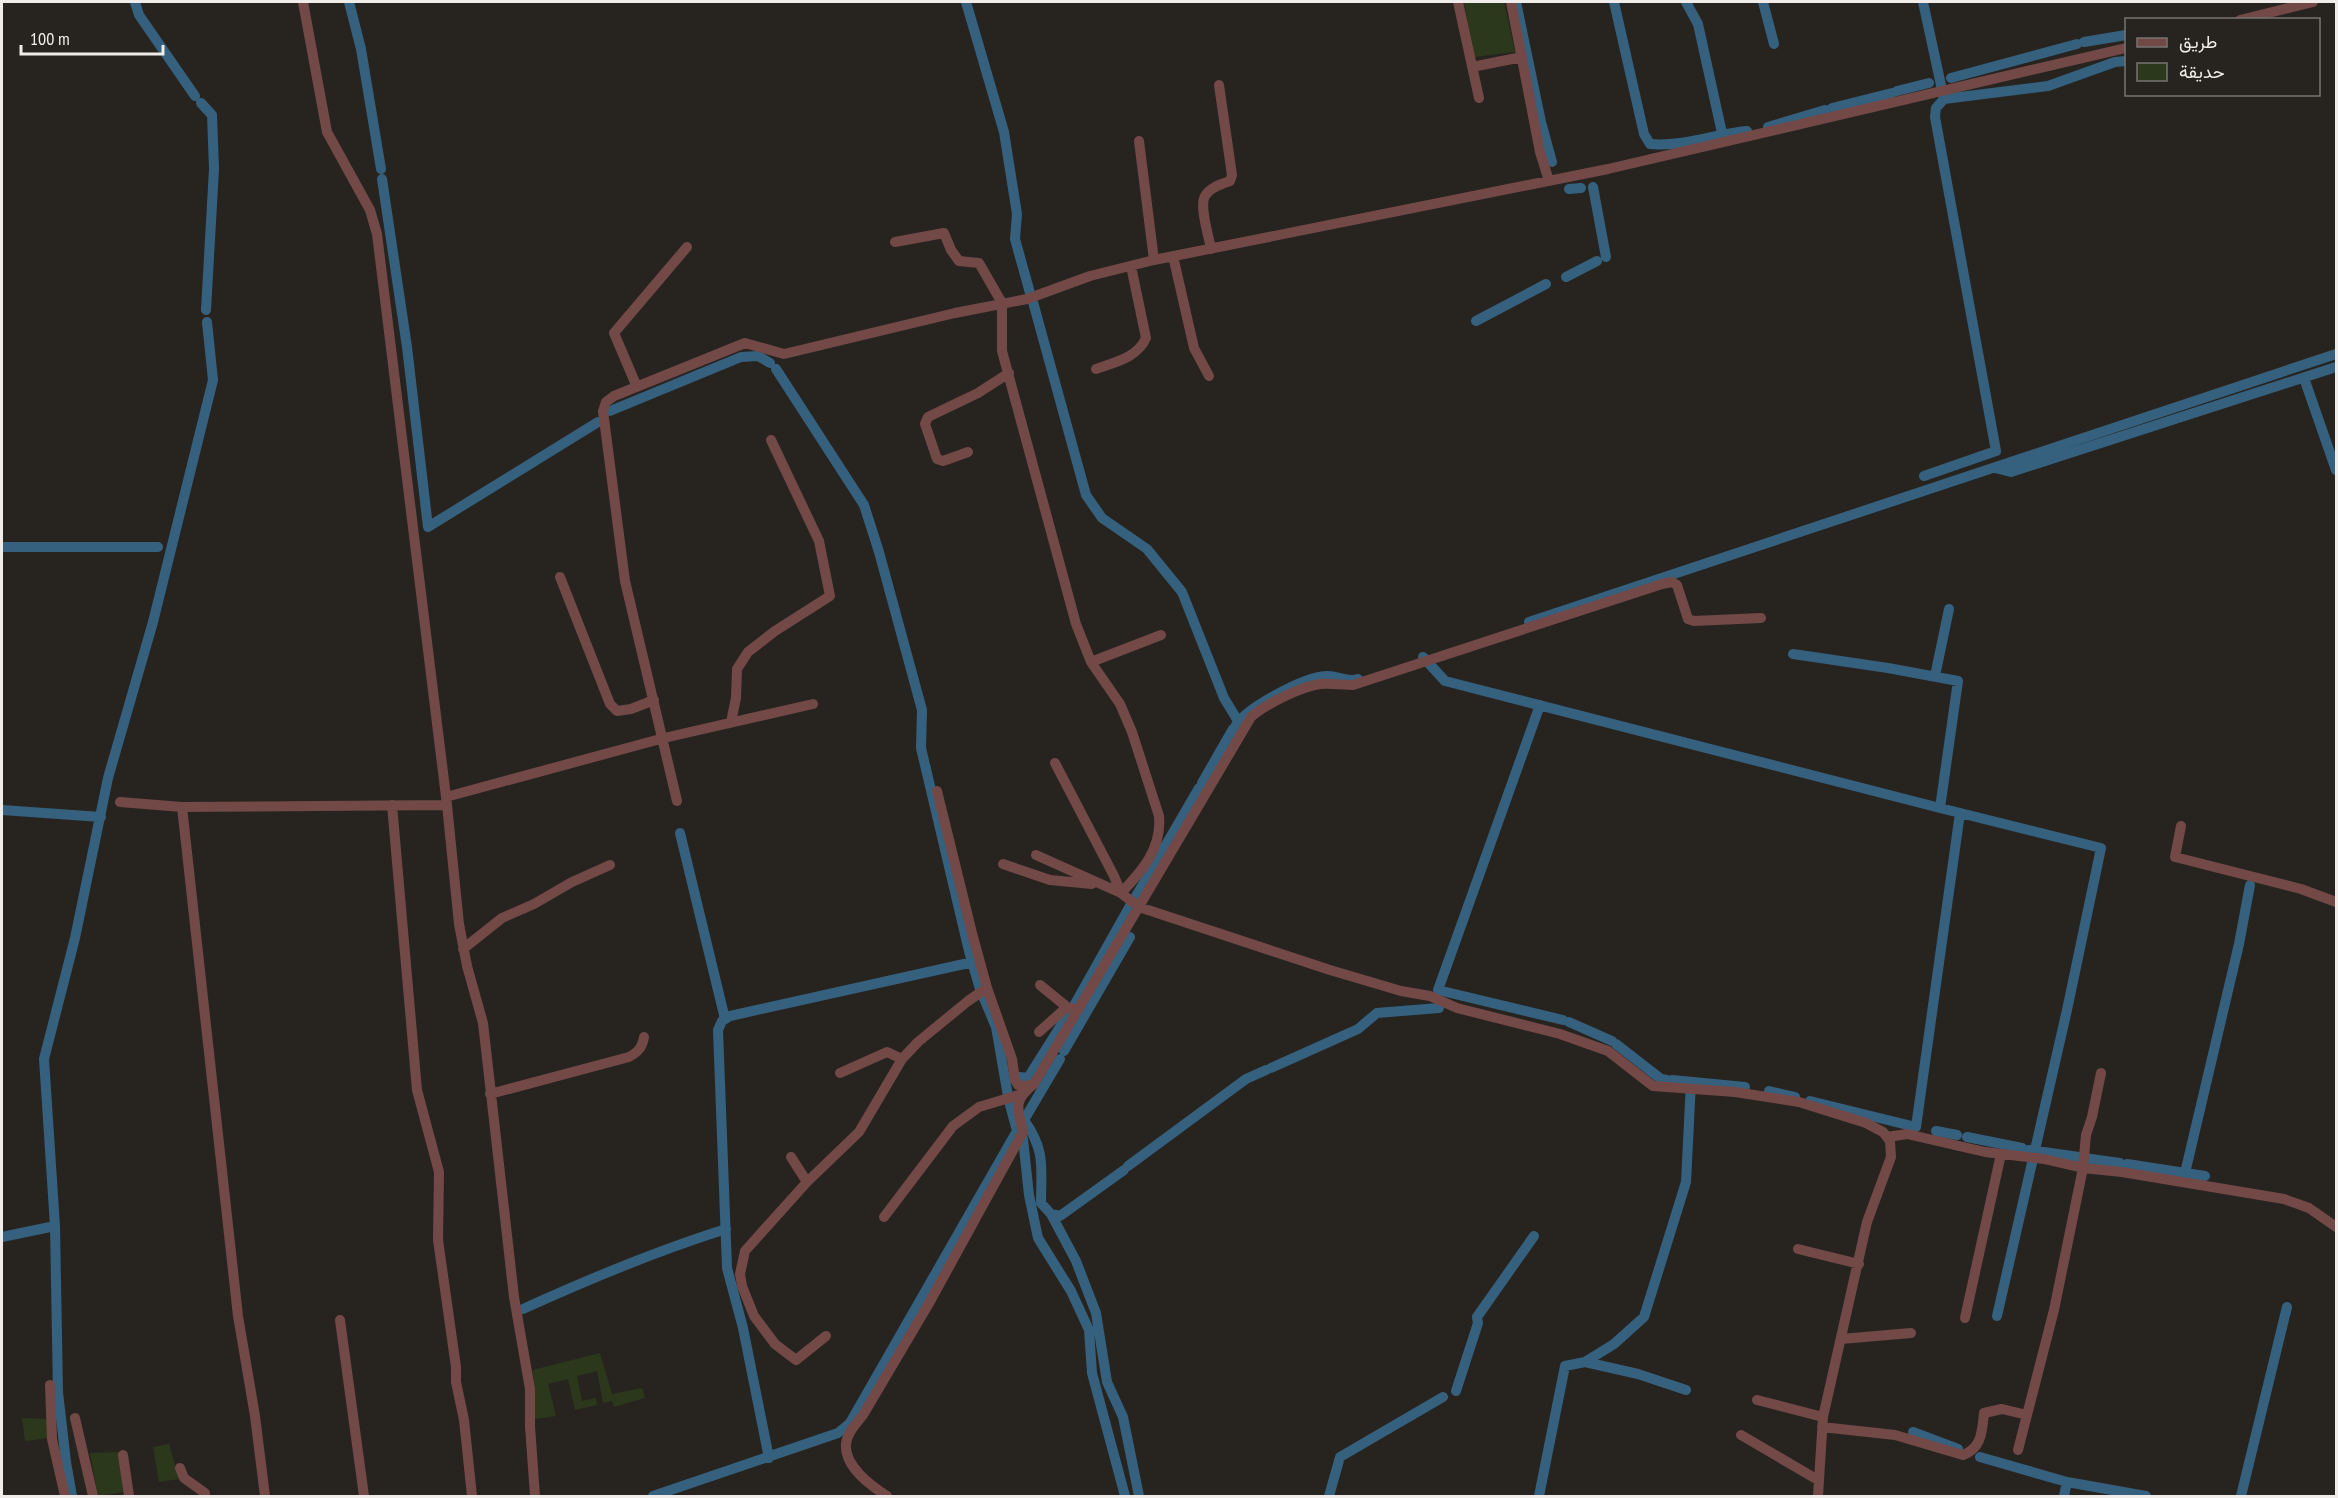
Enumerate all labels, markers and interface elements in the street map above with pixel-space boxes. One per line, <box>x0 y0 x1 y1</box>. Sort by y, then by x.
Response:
scale bar <box>21 18 164 56</box>
legend <box>2125 18 2320 96</box>
text: 100 m <box>30 27 70 50</box>
text: طريق <box>2179 30 2217 53</box>
text: حديقة <box>2179 60 2225 83</box>

